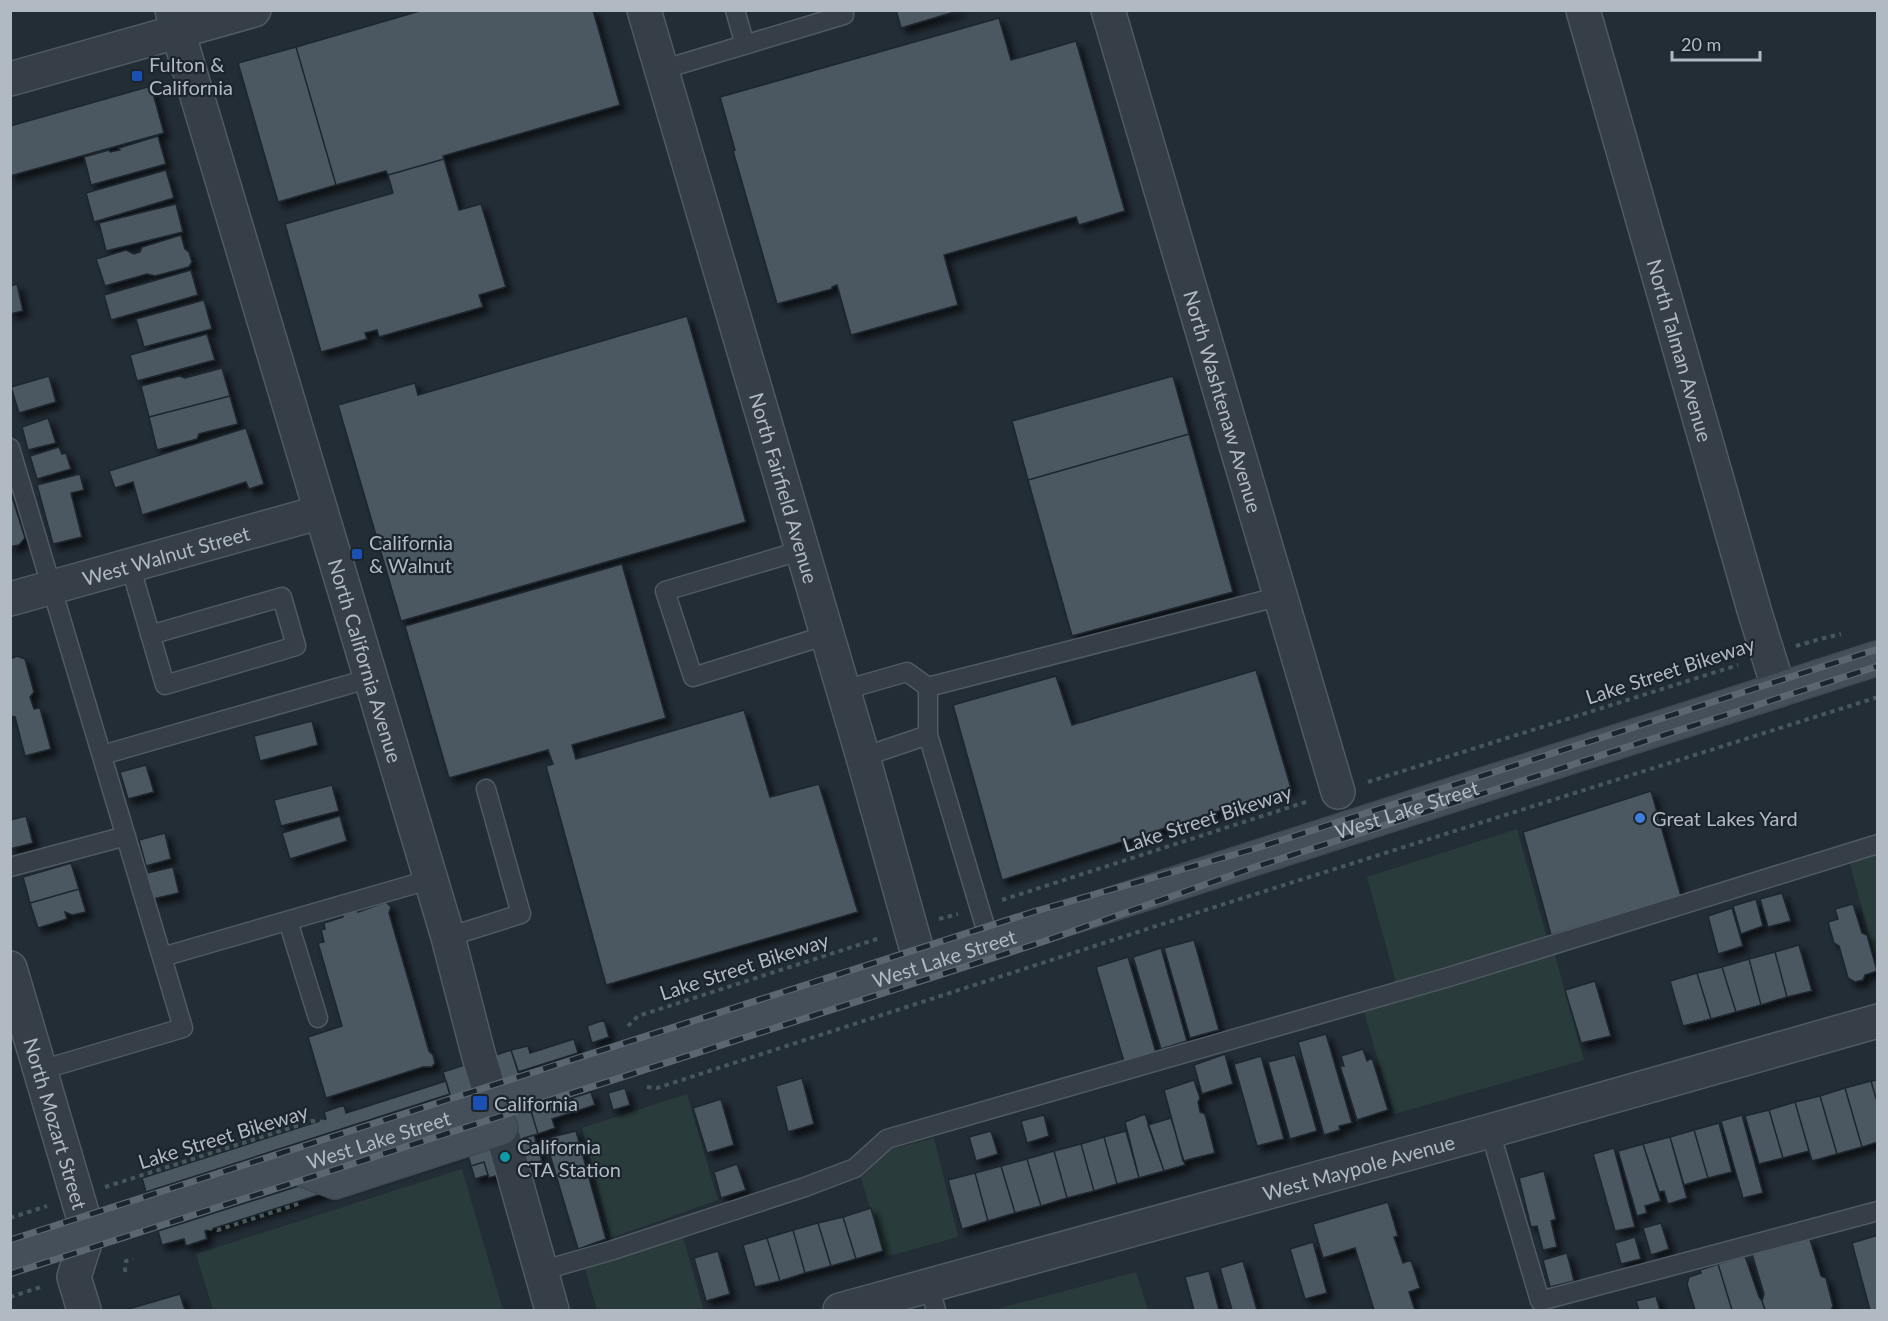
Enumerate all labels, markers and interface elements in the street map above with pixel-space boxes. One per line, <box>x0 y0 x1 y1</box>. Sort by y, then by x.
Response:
scale bar <box>1672 24 1760 62</box>
text: 20 m <box>1681 33 1721 55</box>
place label: Fulton & California <box>149 52 233 99</box>
marker: Fulton & California <box>130 69 144 83</box>
street label: North Talman Avenue <box>1643 256 1718 445</box>
street label: North Washtenaw Avenue <box>1179 287 1267 516</box>
street label: North Fairfield Avenue <box>745 390 823 586</box>
street label: West Walnut Street <box>80 521 252 590</box>
place label: California & Walnut <box>369 530 453 577</box>
marker: California & Walnut <box>350 547 364 561</box>
street label: North California Avenue <box>324 556 407 766</box>
street label: Lake Street Bikeway <box>1582 631 1758 709</box>
street label: West Lake Street <box>1332 775 1481 844</box>
street label: Lake Street Bikeway <box>1119 779 1295 857</box>
place label: Great Lakes Yard <box>1652 806 1798 830</box>
marker: Great Lakes Yard <box>1633 811 1647 825</box>
street label: West Lake Street <box>869 924 1019 992</box>
street label: Lake Street Bikeway <box>656 927 832 1005</box>
street label: North Mozart Street <box>19 1035 92 1212</box>
place label: California <box>494 1091 578 1115</box>
marker: California <box>471 1094 489 1112</box>
street label: Lake Street Bikeway <box>135 1099 312 1173</box>
street label: West Lake Street <box>304 1105 453 1174</box>
street label: West Maypole Avenue <box>1260 1129 1457 1205</box>
place label: California CTA Station <box>517 1134 621 1181</box>
marker: California CTA Station <box>498 1150 512 1164</box>

